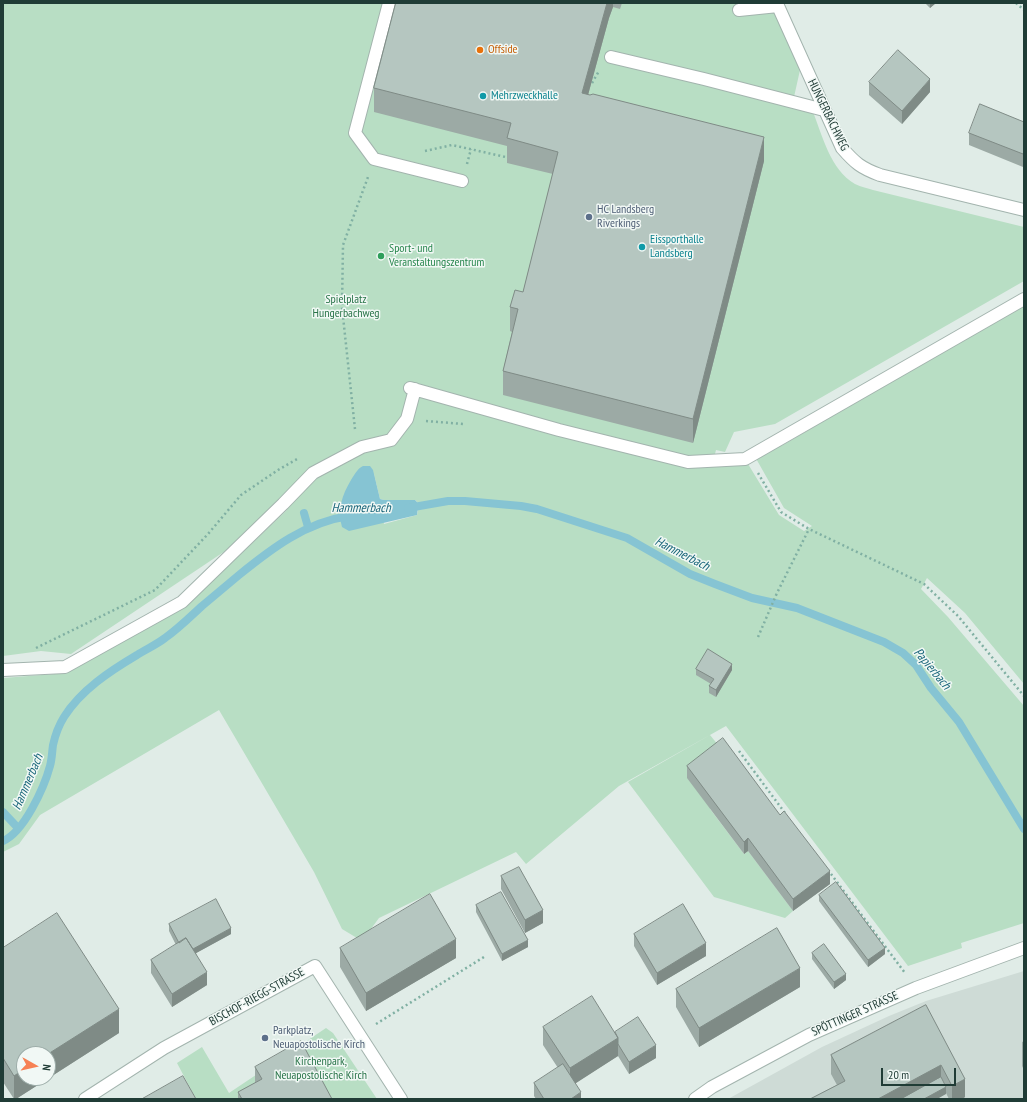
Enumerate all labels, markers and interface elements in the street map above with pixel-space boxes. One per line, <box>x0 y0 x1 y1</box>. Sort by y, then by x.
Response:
place label: Offside <box>488 43 518 57</box>
marker: Offside <box>475 45 485 55</box>
street label: HUNGERBACHWEG <box>804 77 852 153</box>
place label: Mehrzweckhalle <box>491 89 558 103</box>
marker: Mehrzweckhalle <box>478 91 488 101</box>
place label: HC Landsberg Riverkings <box>597 203 654 231</box>
marker: HC Landsberg Riverkings <box>584 212 594 222</box>
place label: Eissporthalle Landsberg <box>650 233 704 261</box>
place label: Sport- und Veranstaltungszentrum <box>389 242 484 270</box>
marker: Eissporthalle Landsberg <box>637 242 647 252</box>
marker: Sport- und Veranstaltungszentrum <box>376 251 386 261</box>
park label: Spielplatz Hungerbachweg <box>313 293 379 321</box>
water label: Hammerbach <box>331 500 391 516</box>
water label: Hammerbach <box>652 534 712 574</box>
water label: Papierbach <box>910 645 954 693</box>
water label: Hammerbach <box>9 752 47 812</box>
street label: BISCHOF-RIEGG-STRASSE <box>207 965 307 1029</box>
street label: SPÖTTINGER STRASSE <box>810 988 900 1040</box>
place label: Parkplatz, Neuapostolische Kirch <box>273 1024 365 1052</box>
marker: Parkplatz, Neuapostolische Kirch <box>260 1033 270 1043</box>
north arrow <box>16 1046 56 1086</box>
park label: Kirchenpark, Neuapostolische Kirch <box>275 1055 367 1083</box>
scale bar <box>883 1060 958 1086</box>
text: N <box>40 1064 54 1071</box>
text: 20 m <box>888 1067 909 1082</box>

